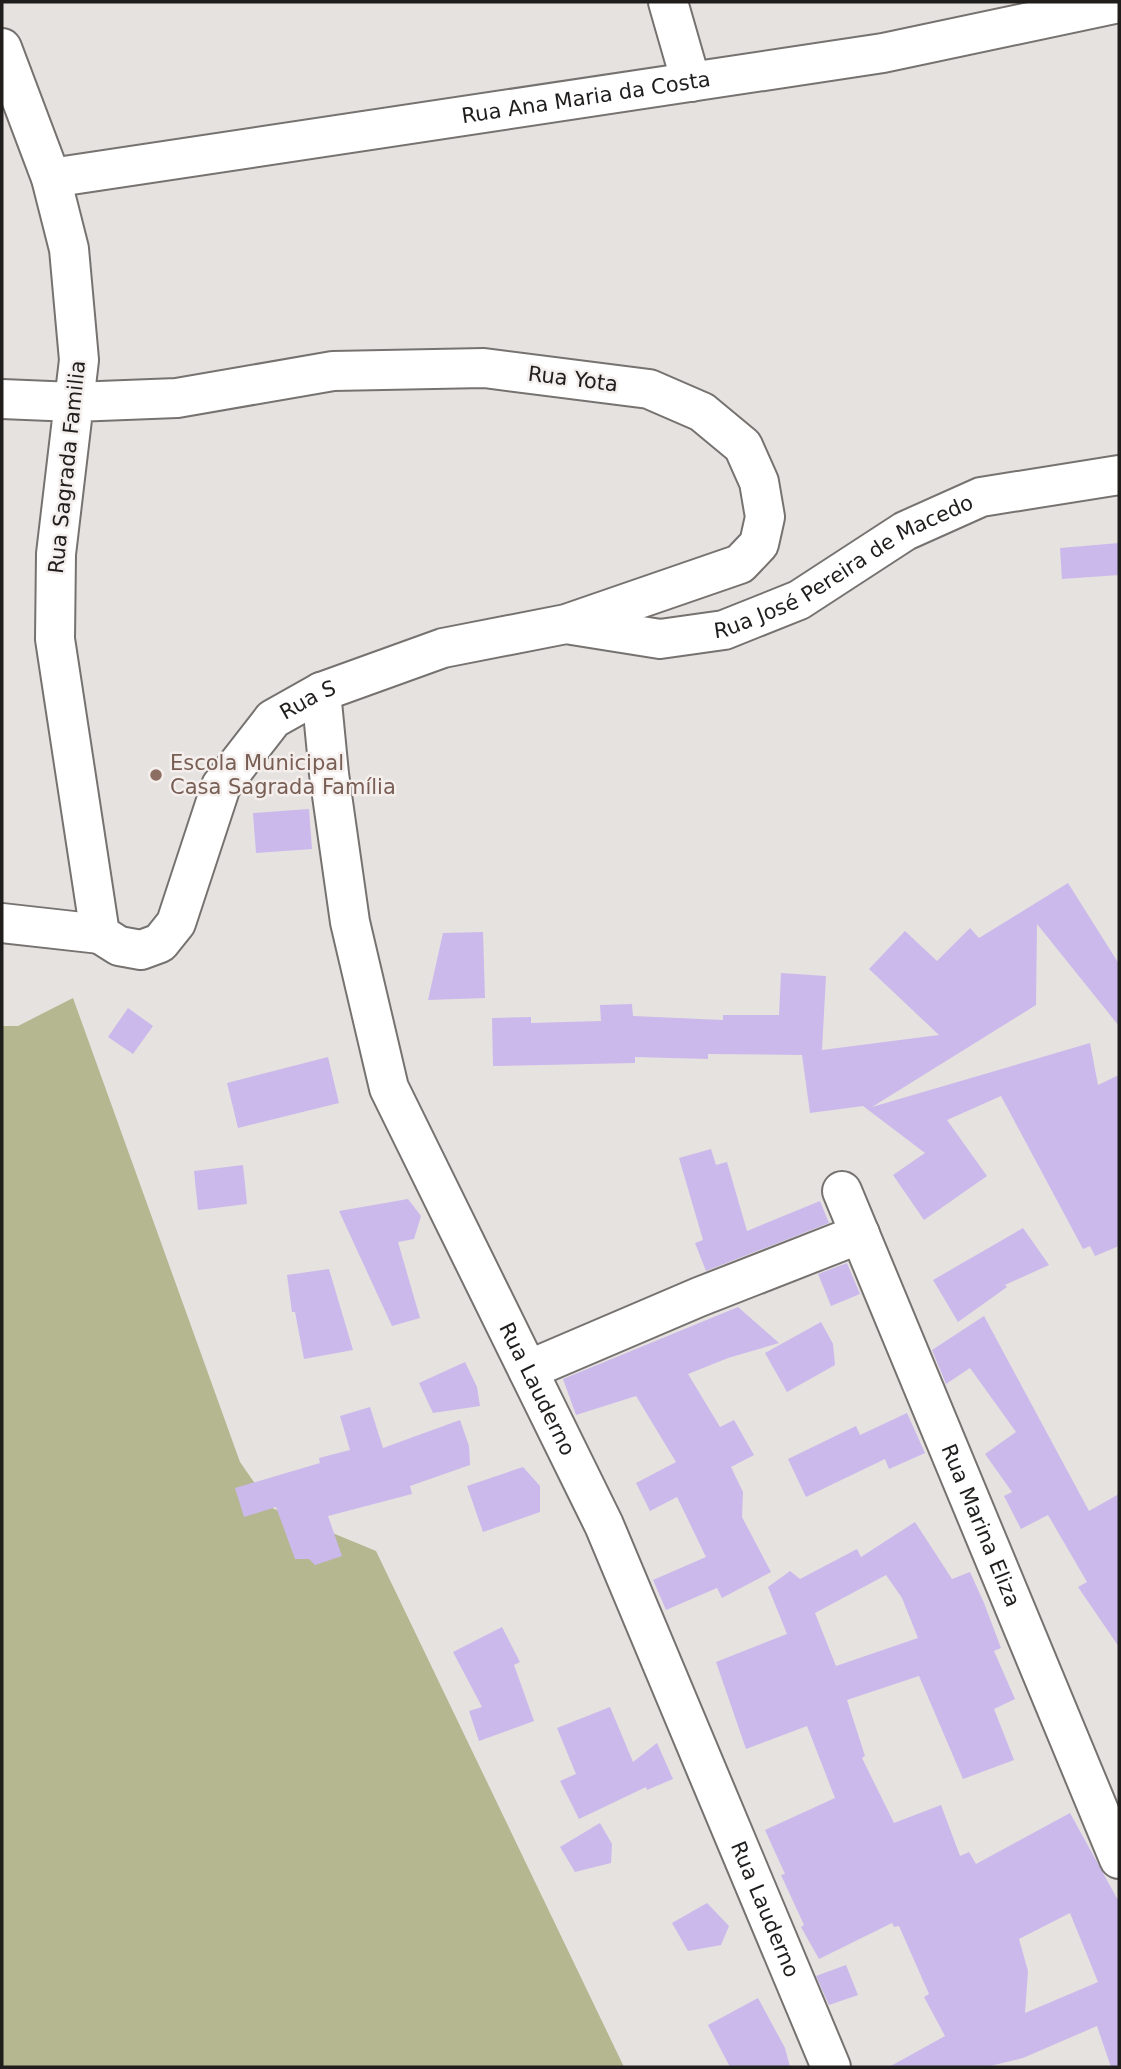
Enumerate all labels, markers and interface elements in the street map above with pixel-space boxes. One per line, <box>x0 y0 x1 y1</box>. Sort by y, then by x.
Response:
street label: Rua Ana Maria da Costa <box>460 67 712 128</box>
street label: Rua Sagrada Familia <box>44 359 90 575</box>
street label: Rua Yota <box>527 362 619 396</box>
street label: Rua José Pereira de Macedo <box>712 490 977 643</box>
street label: Rua S <box>276 676 339 725</box>
place label: Escola Municipal Casa Sagrada Família <box>170 751 396 799</box>
marker: Escola Municipal Casa Sagrada Família <box>148 767 164 783</box>
street label: Rua Lauderno <box>494 1319 580 1460</box>
street label: Rua Marina Eliza <box>936 1441 1025 1610</box>
street label: Rua Lauderno <box>726 1838 804 1981</box>

